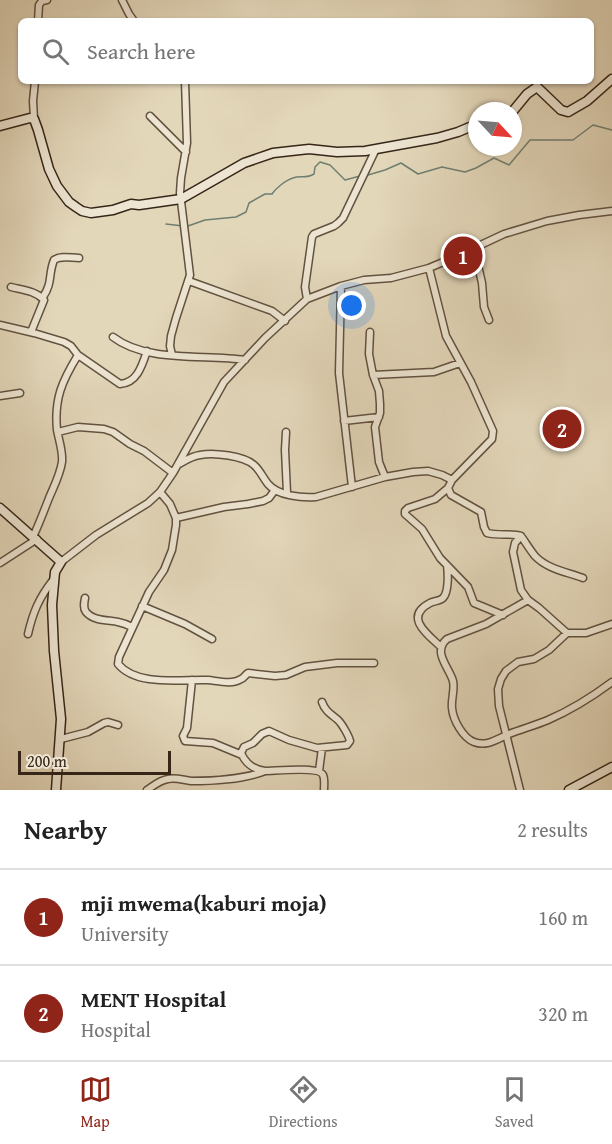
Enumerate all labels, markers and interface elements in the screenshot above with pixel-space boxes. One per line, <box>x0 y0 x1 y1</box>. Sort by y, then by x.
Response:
search box <box>18 18 594 84</box>
icon: search <box>39 35 72 68</box>
text: Search here <box>87 35 196 67</box>
north arrow <box>468 102 522 156</box>
pin: 1 <box>444 234 482 278</box>
your location <box>337 291 366 320</box>
pin: 2 <box>542 406 582 452</box>
scale bar <box>18 748 171 776</box>
text: 200 m <box>27 749 67 773</box>
text: Nearby <box>24 810 107 849</box>
text: 2 results <box>517 815 588 844</box>
text: mji mwema(kaburi moja) <box>81 887 327 919</box>
text: 1 <box>38 903 49 932</box>
text: 160 m <box>538 903 588 932</box>
text: University <box>81 919 169 948</box>
text: MENT Hospital <box>81 983 226 1015</box>
text: 2 <box>38 999 49 1028</box>
text: 320 m <box>538 999 588 1028</box>
text: Hospital <box>81 1015 151 1044</box>
tab: Map <box>79 1073 112 1133</box>
tab: Directions <box>269 1073 338 1133</box>
tab: Saved <box>495 1073 533 1133</box>

